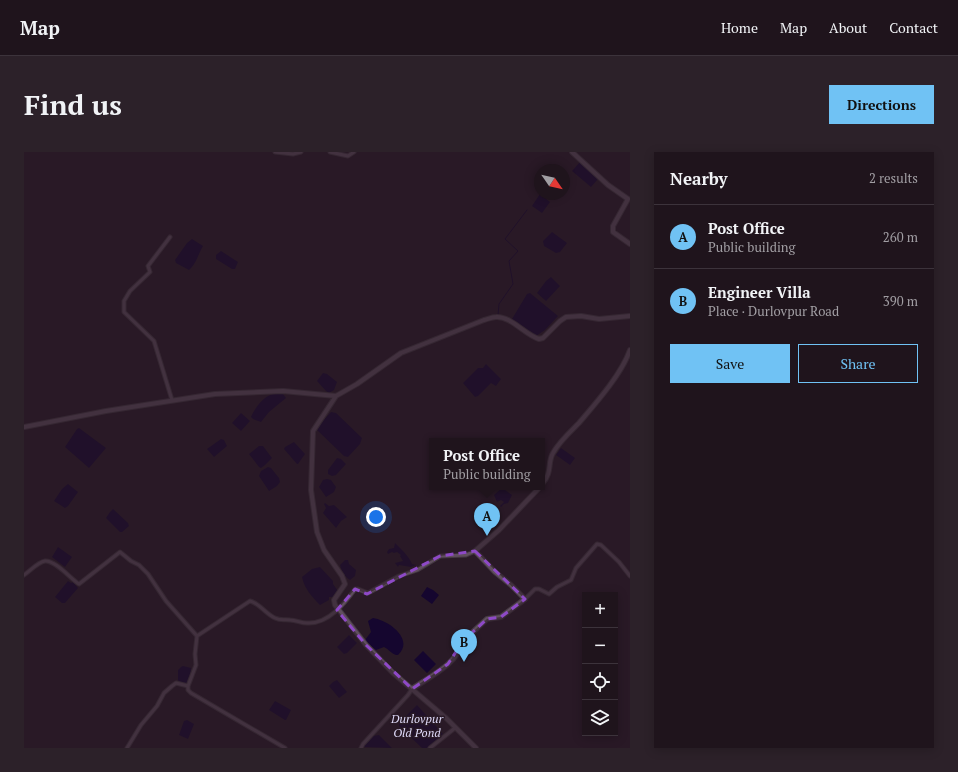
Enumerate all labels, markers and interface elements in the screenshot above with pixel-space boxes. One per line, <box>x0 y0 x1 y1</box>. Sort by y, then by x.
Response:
text: Map <box>20 15 60 40</box>
text: Home <box>721 18 758 37</box>
text: Map <box>780 18 807 37</box>
text: About <box>829 18 867 37</box>
text: Contact <box>889 18 938 37</box>
button: Directions <box>829 85 934 124</box>
text: Find us <box>24 86 122 123</box>
north arrow <box>534 164 570 200</box>
text: Nearby <box>670 167 728 190</box>
text: 2 results <box>869 169 918 187</box>
text: Post Office <box>708 218 785 238</box>
text: A <box>678 228 688 246</box>
text: 260 m <box>883 228 918 246</box>
text: Public building <box>708 238 795 256</box>
text: Engineer Villa <box>708 282 811 302</box>
text: B <box>679 292 687 310</box>
text: 390 m <box>883 292 918 310</box>
text: Place · Durlovpur Road <box>708 302 839 320</box>
button: Save <box>670 344 790 383</box>
button: Share <box>798 344 918 383</box>
popup <box>429 438 545 490</box>
text: Post Office <box>443 445 520 465</box>
text: Public building <box>443 465 531 483</box>
pin: A <box>474 503 500 536</box>
your location <box>366 507 386 527</box>
map controls <box>582 592 618 736</box>
button: + <box>582 592 618 628</box>
button: − <box>582 628 618 664</box>
pin: B <box>451 629 477 662</box>
button: locate <box>582 664 618 700</box>
button: layers <box>582 700 618 736</box>
water label: Durlovpur Old Pond <box>390 711 444 740</box>

